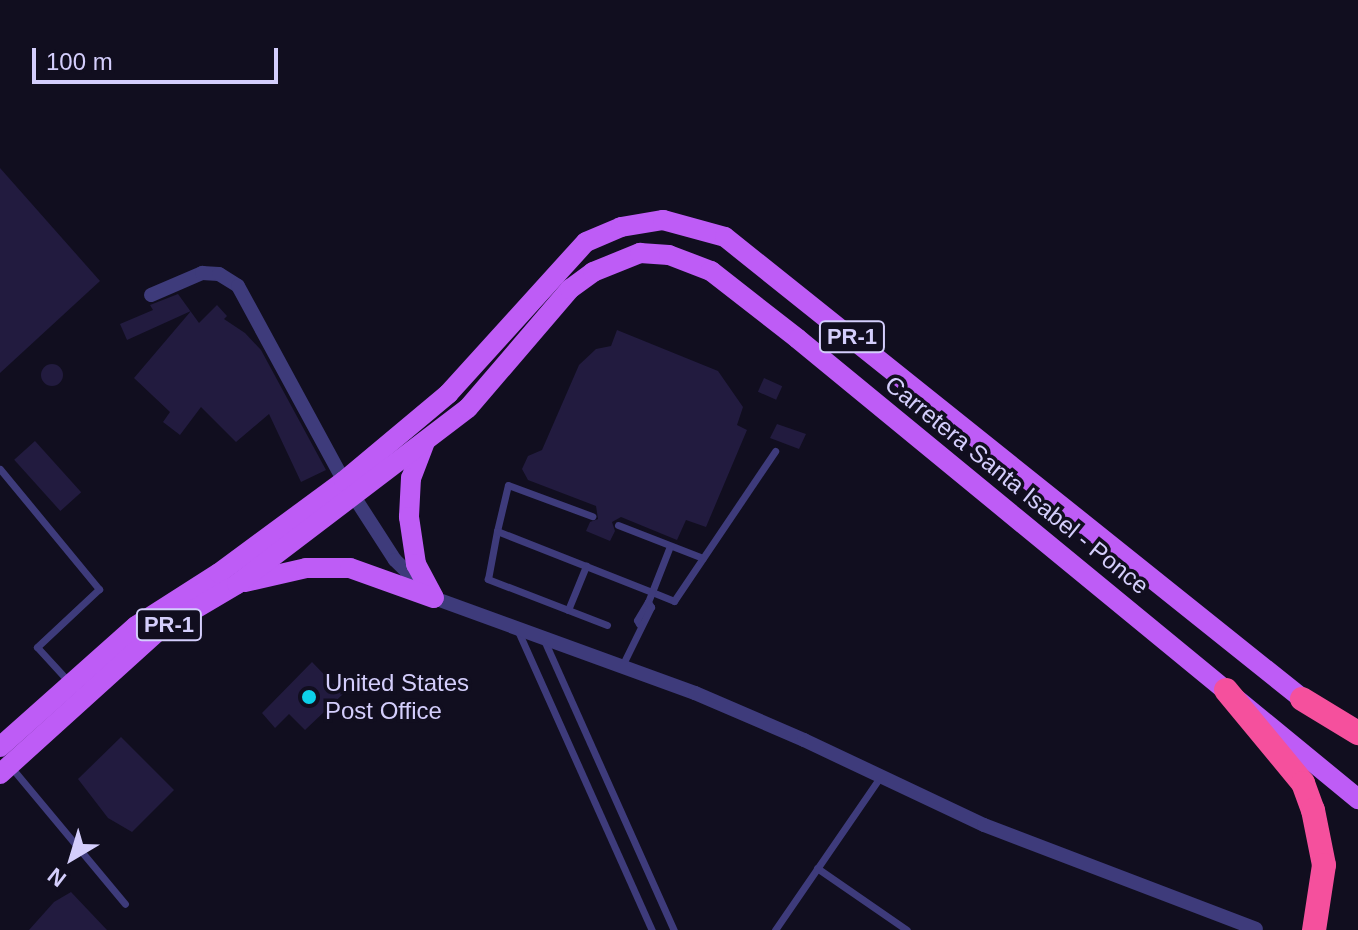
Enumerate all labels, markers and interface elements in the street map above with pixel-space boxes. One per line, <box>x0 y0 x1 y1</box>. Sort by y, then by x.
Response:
scale bar <box>36 32 282 82</box>
text: 100 m <box>46 48 113 75</box>
road number: PR-1 <box>818 319 886 355</box>
street label: Carretera Santa Isabel - Ponce <box>879 370 1155 600</box>
road number: PR-1 <box>135 607 203 643</box>
place label: United States Post Office <box>325 669 469 725</box>
marker: United States Post Office <box>300 688 318 706</box>
north arrow <box>32 818 112 898</box>
text: N <box>43 863 71 892</box>

